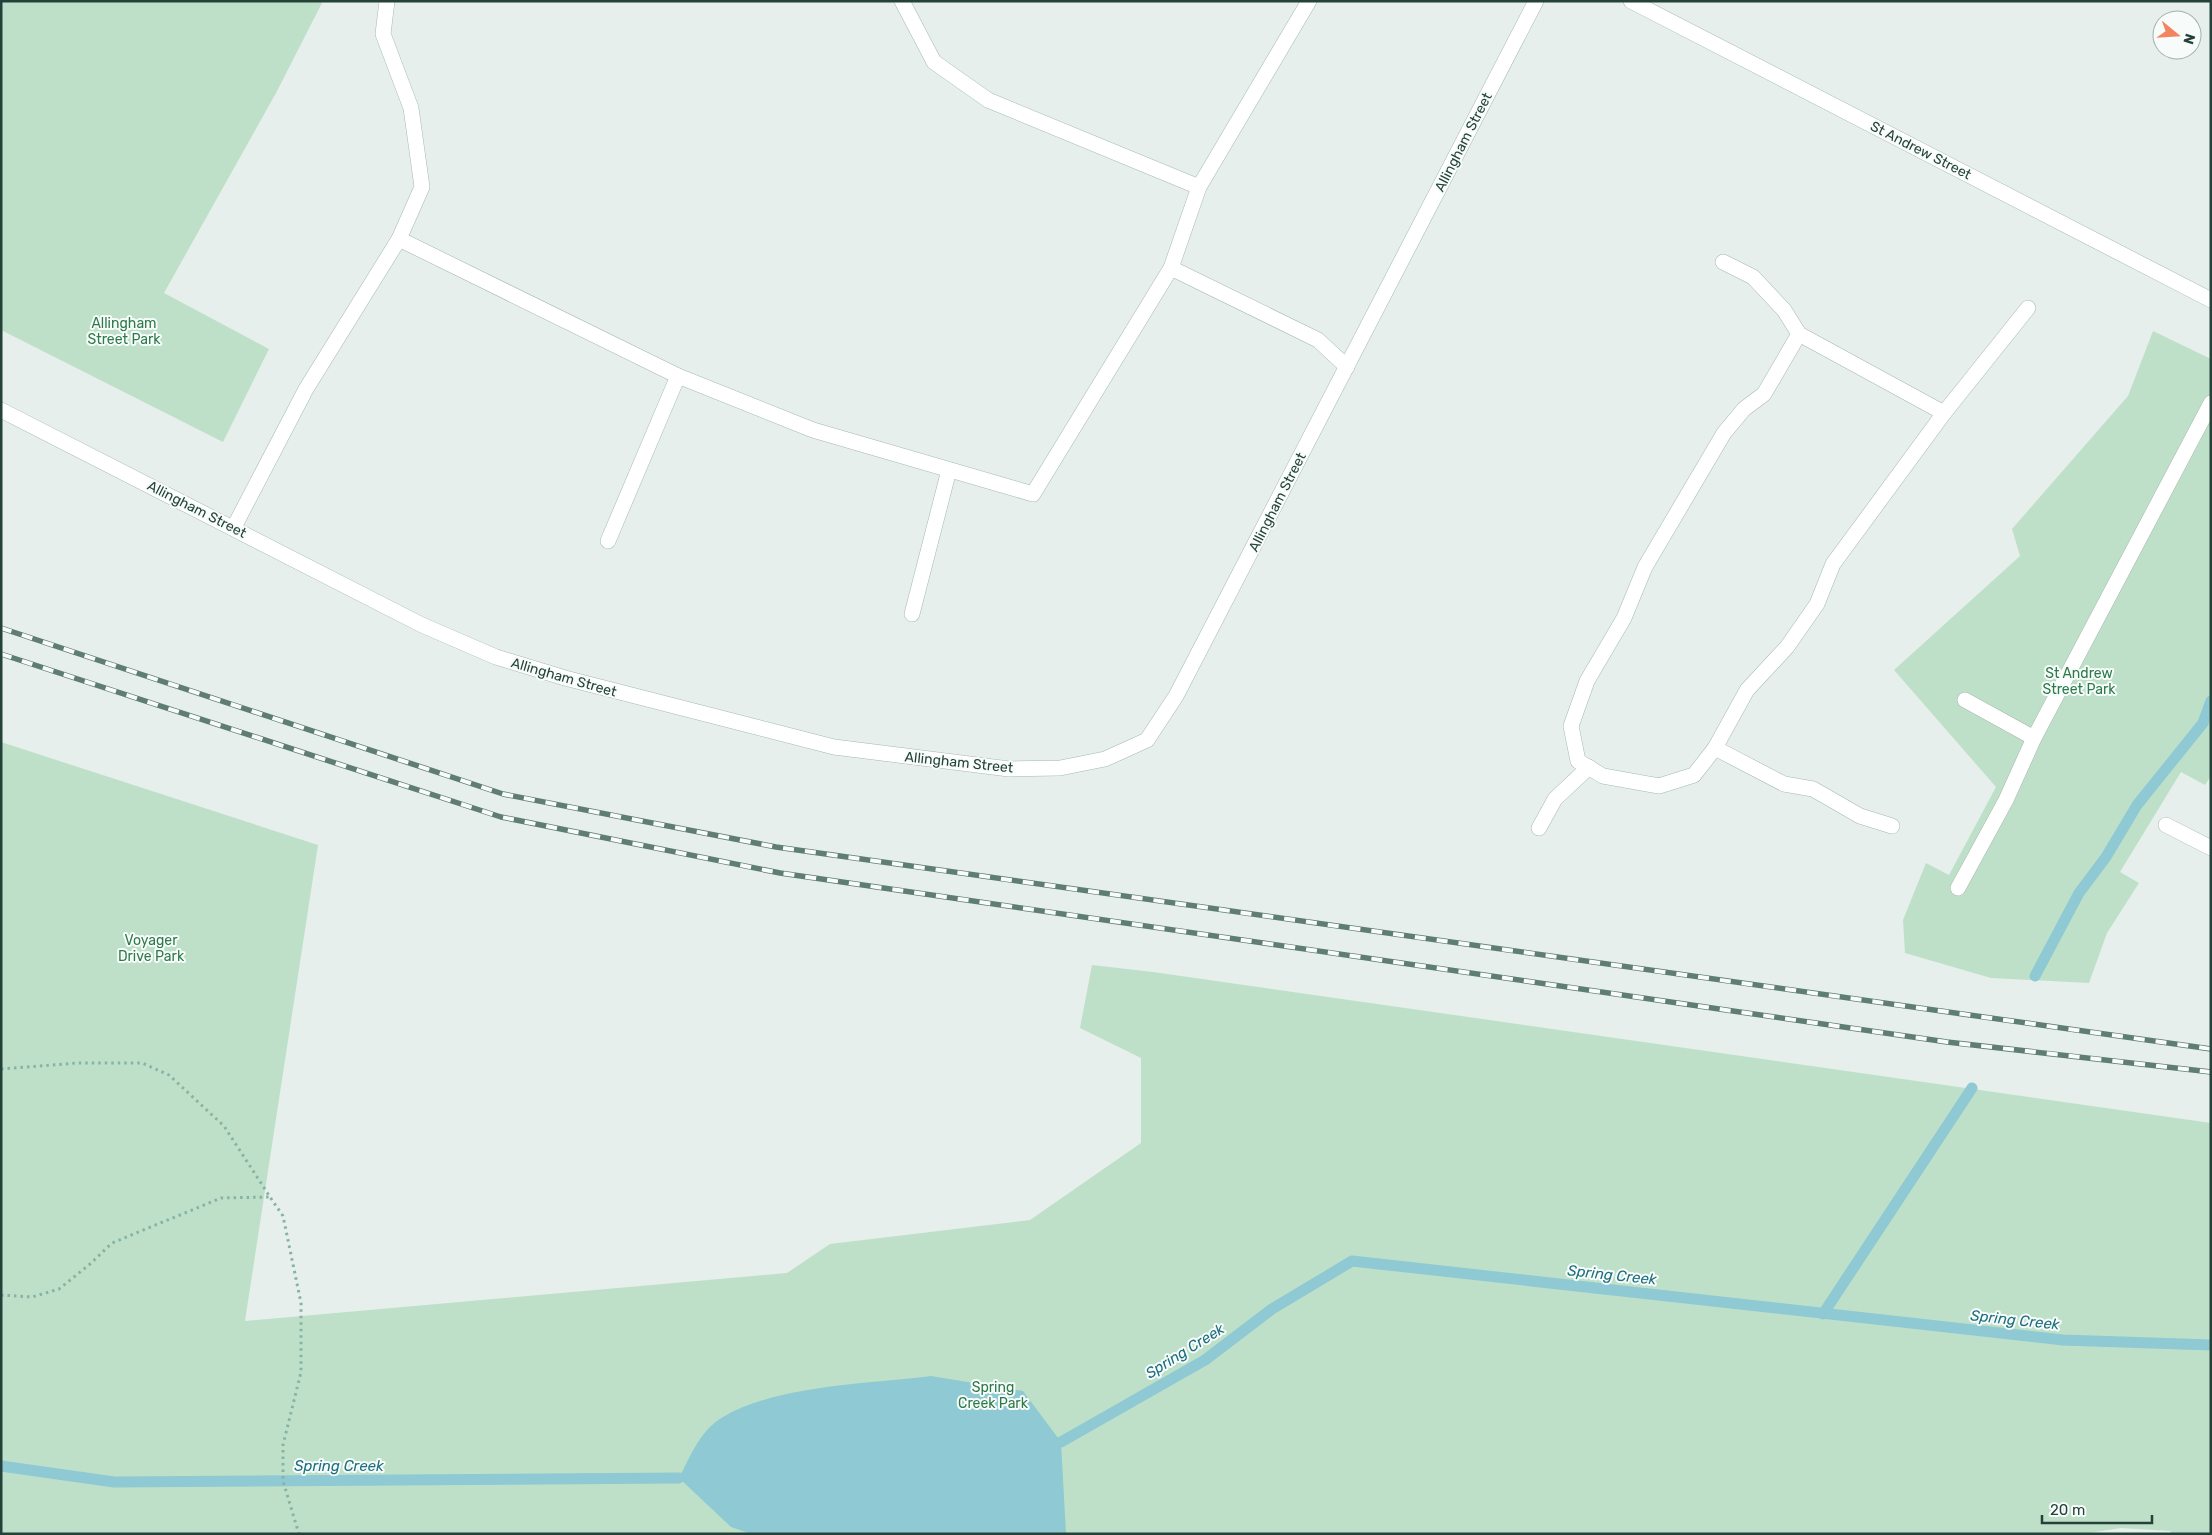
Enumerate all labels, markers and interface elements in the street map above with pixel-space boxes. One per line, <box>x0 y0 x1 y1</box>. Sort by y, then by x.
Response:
north arrow <box>2152 10 2202 60</box>
text: N <box>2179 31 2199 46</box>
street label: Allingham Street <box>1431 89 1496 195</box>
street label: St Andrew Street <box>1867 118 1975 183</box>
park label: Allingham Street Park <box>87 315 161 348</box>
street label: Allingham Street <box>1245 449 1310 555</box>
street label: Allingham Street <box>144 477 250 542</box>
street label: Allingham Street <box>509 654 619 701</box>
park label: St Andrew Street Park <box>2042 665 2116 698</box>
street label: Allingham Street <box>904 748 1015 777</box>
park label: Voyager Drive Park <box>118 932 185 965</box>
water label: Spring Creek <box>1567 1261 1658 1289</box>
water label: Spring Creek <box>1970 1306 2061 1334</box>
water label: Spring Creek <box>1142 1320 1228 1382</box>
park label: Spring Creek Park <box>958 1379 1029 1412</box>
water label: Spring Creek <box>294 1457 384 1475</box>
scale bar <box>2042 1492 2152 1524</box>
text: 20 m <box>2050 1501 2085 1519</box>

